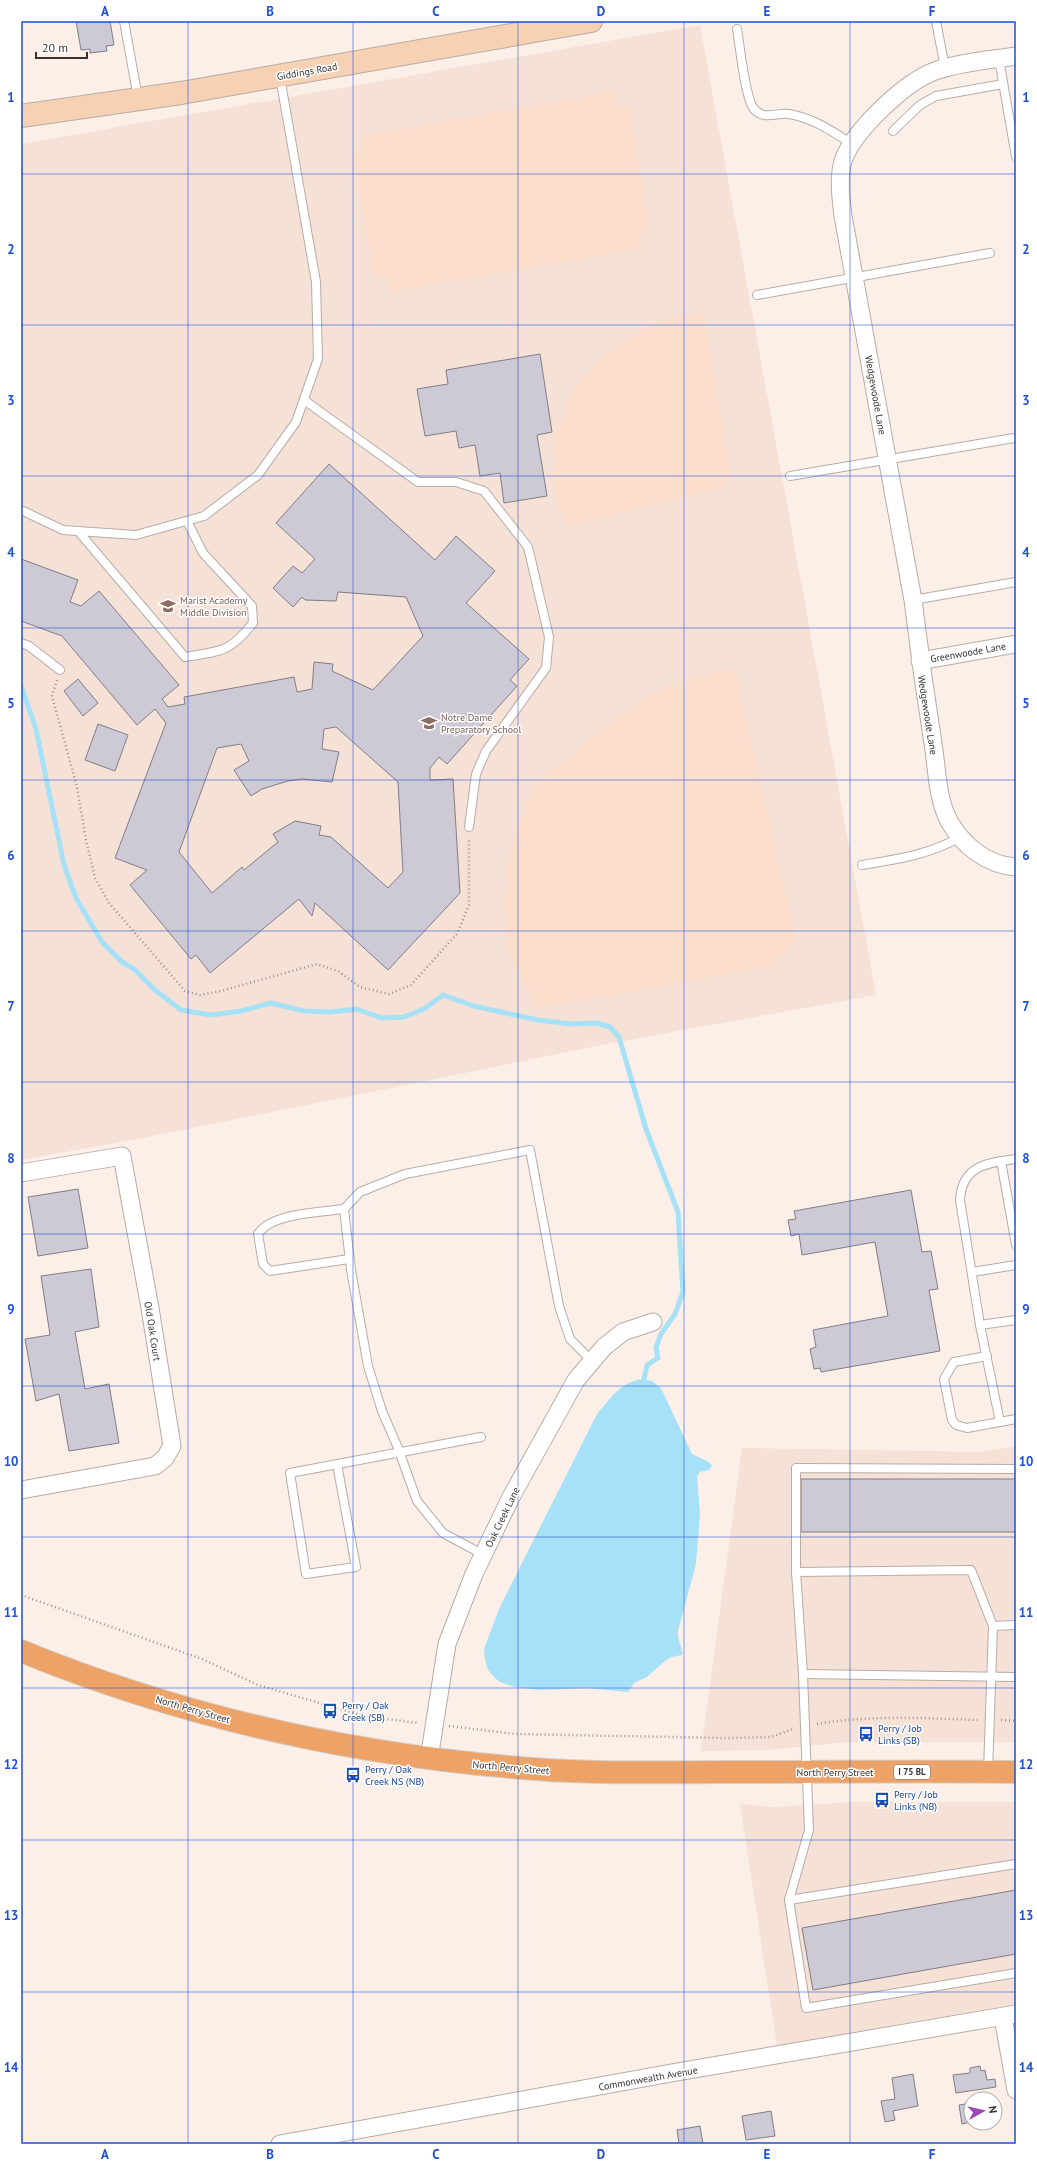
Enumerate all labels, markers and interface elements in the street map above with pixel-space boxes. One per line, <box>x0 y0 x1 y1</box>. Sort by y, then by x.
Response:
text: A <box>101 3 109 20</box>
text: B <box>266 3 274 20</box>
text: C <box>432 3 440 20</box>
text: D <box>597 3 605 20</box>
text: E <box>764 3 771 20</box>
text: F <box>929 3 936 20</box>
scale bar <box>36 34 87 60</box>
text: 20 m <box>42 40 68 55</box>
street label: Giddings Road <box>276 60 338 83</box>
text: 1 <box>7 89 15 106</box>
text: 1 <box>1022 89 1030 106</box>
text: 2 <box>7 241 15 258</box>
text: 2 <box>1022 241 1030 258</box>
street label: Wedgewoode Lane <box>862 354 889 436</box>
text: 3 <box>7 392 15 409</box>
text: 3 <box>1022 392 1030 409</box>
text: 4 <box>7 544 15 561</box>
text: 4 <box>1022 544 1030 561</box>
place label: Marist Academy Middle Division <box>180 594 248 619</box>
school or university icon: Marist Academy Middle Division <box>159 597 177 615</box>
street label: Greenwoode Lane <box>929 639 1007 666</box>
street label: Wedgewoode Lane <box>915 674 940 756</box>
text: 5 <box>7 695 15 712</box>
text: 5 <box>1022 695 1030 712</box>
place label: Notre Dame Preparatory School <box>441 711 521 736</box>
school or university icon: Notre Dame Preparatory School <box>420 714 438 732</box>
text: 6 <box>7 847 15 864</box>
text: 6 <box>1022 847 1030 864</box>
text: 7 <box>7 998 15 1015</box>
text: 7 <box>1022 998 1030 1015</box>
text: 8 <box>7 1150 15 1167</box>
text: 8 <box>1022 1150 1030 1167</box>
street label: Old Oak Court <box>141 1300 164 1362</box>
text: 9 <box>7 1301 15 1318</box>
text: 9 <box>1022 1301 1030 1318</box>
text: 10 <box>4 1453 18 1470</box>
text: 10 <box>1019 1453 1033 1470</box>
street label: Oak Creek Lane <box>482 1485 523 1550</box>
text: 11 <box>4 1604 18 1621</box>
text: 11 <box>1019 1604 1033 1621</box>
street label: North Perry Street <box>154 1693 232 1726</box>
place label: Perry / Oak Creek (SB) <box>342 1699 389 1724</box>
bus stop icon: Perry / Oak Creek (SB) <box>321 1702 339 1720</box>
place label: Perry / Job Links (SB) <box>878 1722 922 1747</box>
bus stop icon: Perry / Job Links (SB) <box>857 1725 875 1743</box>
text: 12 <box>4 1756 18 1773</box>
text: 12 <box>1019 1756 1033 1773</box>
street label: North Perry Street <box>472 1758 550 1777</box>
place label: Perry / Oak Creek NS (NB) <box>365 1763 424 1788</box>
road number: I 75 BL <box>894 1765 930 1779</box>
bus stop icon: Perry / Oak Creek NS (NB) <box>344 1766 362 1784</box>
street label: North Perry Street <box>797 1766 874 1779</box>
place label: Perry / Job Links (NB) <box>894 1788 938 1813</box>
bus stop icon: Perry / Job Links (NB) <box>873 1791 891 1809</box>
text: 13 <box>4 1907 18 1924</box>
text: 13 <box>1019 1907 1033 1924</box>
text: 14 <box>4 2059 19 2076</box>
text: 14 <box>1019 2059 1034 2076</box>
street label: Commonwealth Avenue <box>598 2063 699 2094</box>
north arrow <box>963 2091 1003 2131</box>
text: N <box>985 2105 1000 2114</box>
text: A <box>101 2146 109 2163</box>
text: B <box>266 2146 274 2163</box>
text: C <box>432 2146 440 2163</box>
text: D <box>597 2146 605 2163</box>
text: E <box>764 2146 771 2163</box>
text: F <box>929 2146 936 2163</box>

